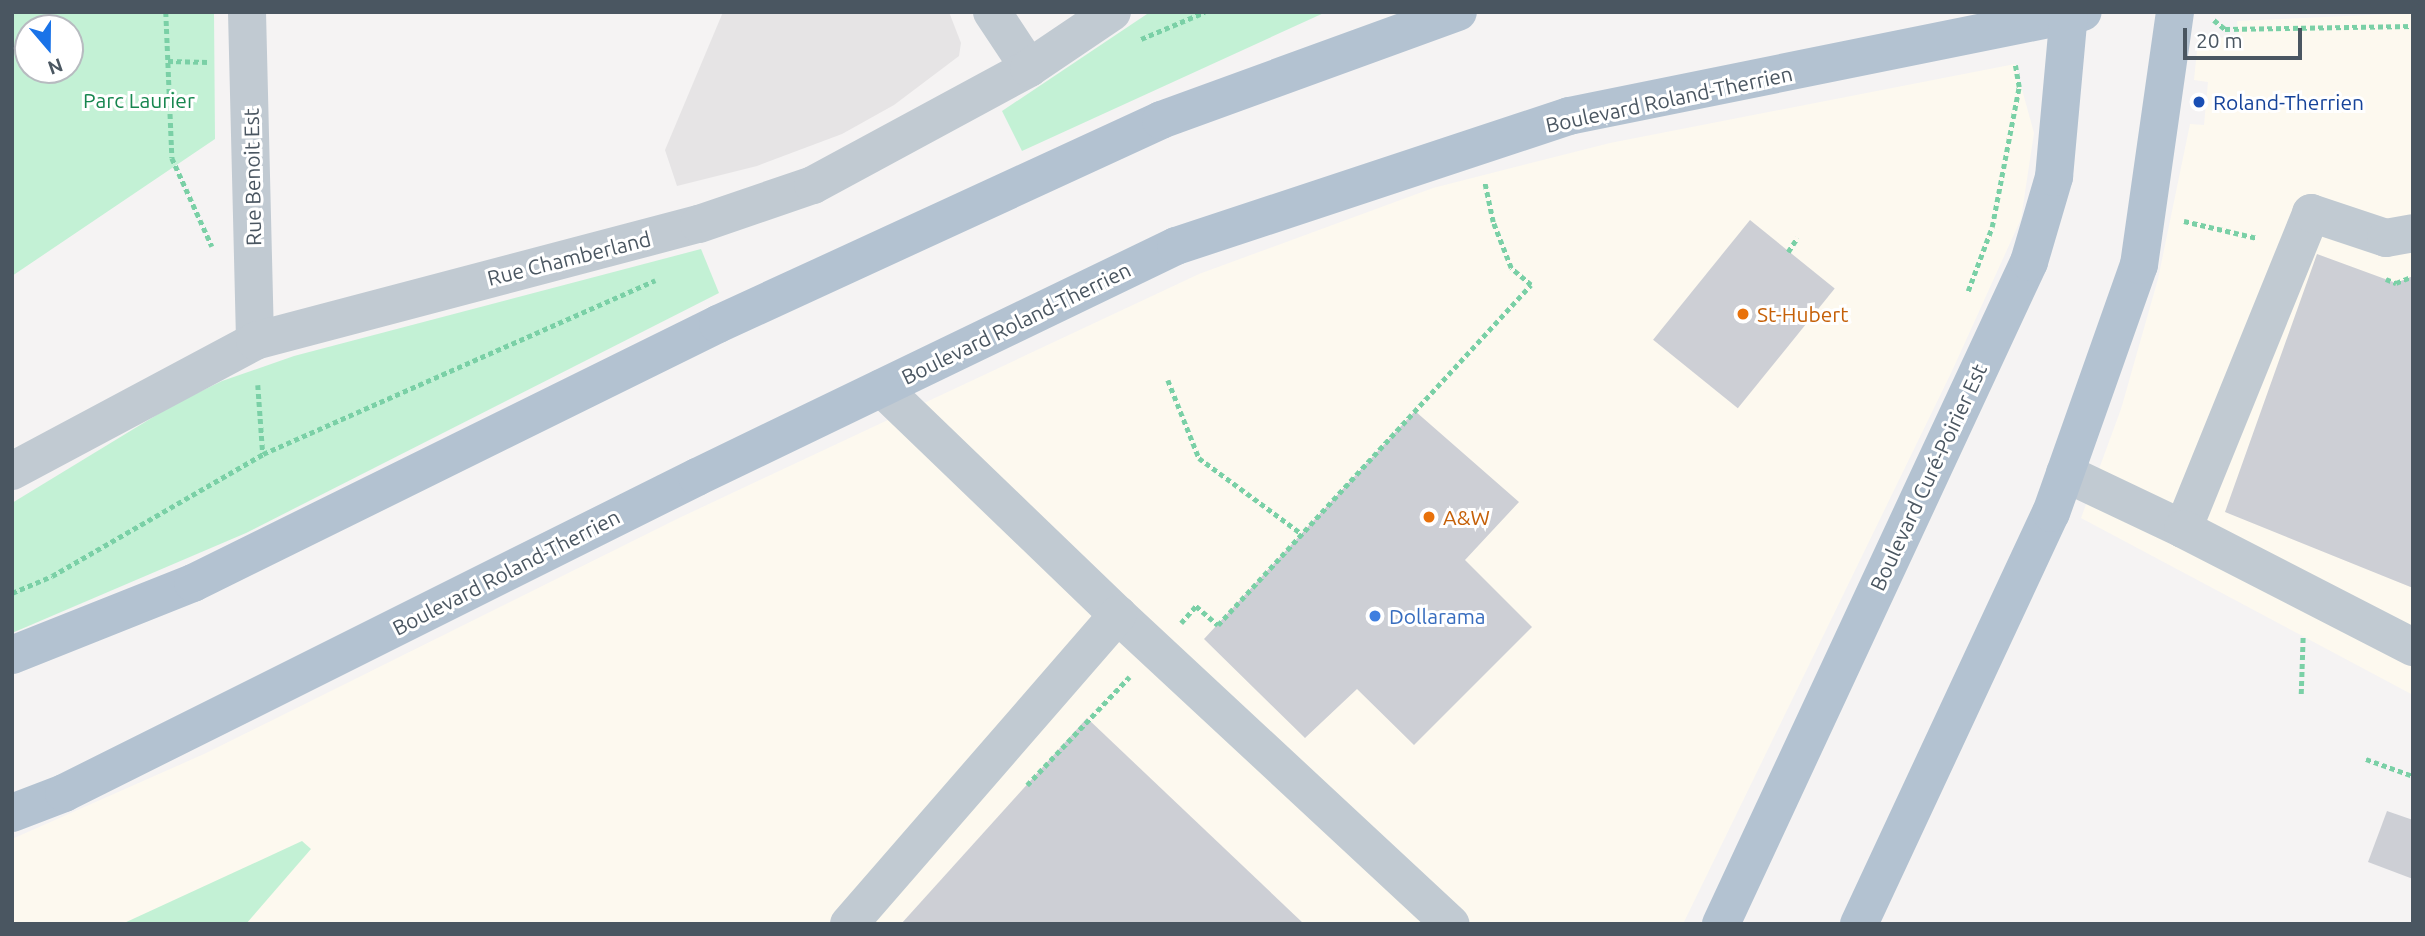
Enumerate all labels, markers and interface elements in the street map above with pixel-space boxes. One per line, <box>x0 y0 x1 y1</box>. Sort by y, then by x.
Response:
north arrow <box>14 14 84 84</box>
scale bar <box>2187 14 2306 58</box>
text: 20 m <box>2196 28 2243 52</box>
text: N <box>45 54 66 80</box>
street label: Boulevard Roland-Therrien <box>1543 61 1795 137</box>
park label: Parc Laurier <box>83 87 195 113</box>
place label: Roland-Therrien <box>2213 89 2364 115</box>
marker: Roland-Therrien <box>2191 94 2207 110</box>
street label: Rue Benoit Est <box>238 108 266 246</box>
street label: Rue Chamberland <box>485 225 653 291</box>
street label: Boulevard Roland-Therrien <box>897 256 1135 390</box>
place label: St-Hubert <box>1757 301 1848 327</box>
marker: St-Hubert <box>1735 306 1751 322</box>
street label: Boulevard Curé-Poirier Est <box>1864 360 1992 594</box>
street label: Boulevard Roland-Therrien <box>388 504 624 640</box>
place label: A&W <box>1443 504 1490 530</box>
marker: A&W <box>1421 509 1437 525</box>
place label: Dollarama <box>1389 603 1486 629</box>
marker: Dollarama <box>1367 608 1383 624</box>

